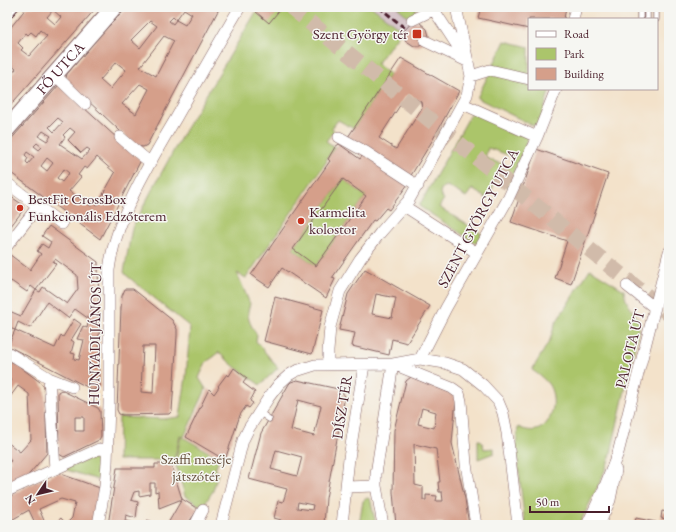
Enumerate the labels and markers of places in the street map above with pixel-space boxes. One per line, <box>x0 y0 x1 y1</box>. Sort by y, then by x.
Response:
place label: Szent György tér <box>313 24 408 43</box>
marker: Szent György tér <box>411 28 423 40</box>
place label: BestFit CrossBox Funkcionális Edzőterem <box>28 189 167 225</box>
place label: Karmelita kolostor <box>309 202 366 238</box>
marker: BestFit CrossBox Funkcionális Edzőterem <box>15 203 25 213</box>
marker: Karmelita kolostor <box>296 216 306 226</box>

